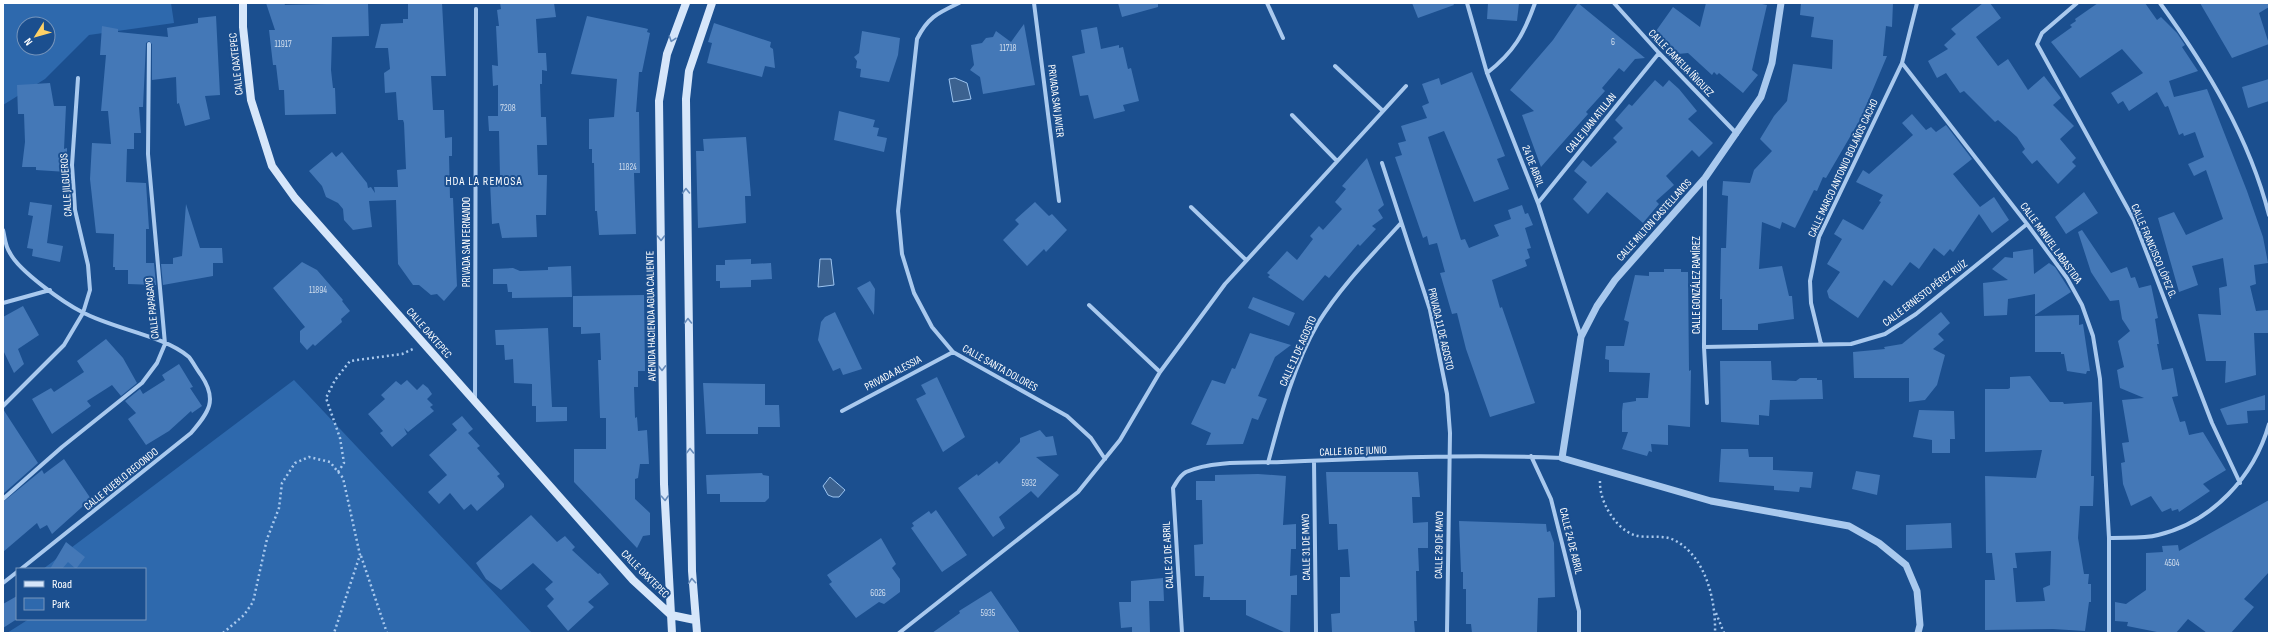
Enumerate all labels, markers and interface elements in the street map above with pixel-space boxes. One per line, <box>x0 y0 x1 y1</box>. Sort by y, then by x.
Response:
north arrow <box>16 16 56 56</box>
street label: CALLE CAMELIA ÍÑIGUEZ <box>1646 26 1717 100</box>
street label: CALLE OAXTEPEC <box>226 32 246 96</box>
text: N <box>21 35 35 48</box>
one-way arrow <box>668 36 677 43</box>
house number: 6 <box>1611 37 1615 48</box>
house number: 11917 <box>274 39 292 50</box>
house number: 11718 <box>999 43 1017 54</box>
street label: PRIVADA SAN JAVIER <box>1045 64 1067 138</box>
street label: CALLE JUAN ATILLAN <box>1563 90 1619 156</box>
street label: CALLE MARCO ANTONIO BOLAÑOS CACHO <box>1804 96 1881 239</box>
house number: 7208 <box>500 103 516 114</box>
street label: 24 DE ABRIL <box>1519 143 1547 189</box>
street label: CALLE JILGUEROS <box>57 153 75 217</box>
house number: 11824 <box>619 162 637 173</box>
district label: HDA LA REMOSA <box>445 174 523 189</box>
street label: CALLE MILTON CASTELLANOS <box>1614 176 1694 264</box>
one-way arrow <box>682 188 690 194</box>
street label: PRIVADA SAN FERNANDO <box>460 197 473 287</box>
street label: CALLE MANUEL LABASTIDA <box>2017 200 2085 286</box>
street label: CALLE FRANCISCO LÓPEZ G. <box>2128 202 2180 300</box>
one-way arrow <box>657 235 665 241</box>
street label: CALLE GONZÁLEZ RAMÍREZ <box>1690 236 1703 334</box>
street label: AVENIDA HACIENDA AGUA CALIENTE <box>643 251 659 382</box>
street label: CALLE ERNESTO PÉREZ RUÍZ <box>1880 257 1970 329</box>
street label: CALLE PAPAGAYO <box>142 276 162 340</box>
house number: 11894 <box>309 285 327 296</box>
street label: PRIVADA 11 DE AGOSTO <box>1425 287 1457 371</box>
street label: CALLE OAXTEPEC <box>404 305 454 361</box>
street label: CALLE 11 DE AGOSTO <box>1277 314 1319 388</box>
one-way arrow <box>684 318 692 324</box>
street label: CALLE SANTA DOLORES <box>960 342 1040 394</box>
street label: PRIVADA ALESSIA <box>862 352 924 393</box>
one-way arrow <box>658 365 667 371</box>
street label: CALLE 16 DE JUNIO <box>1319 443 1387 459</box>
street label: CALLE PUEBLO REDONDO <box>81 445 161 513</box>
one-way arrow <box>686 448 694 454</box>
house number: 5932 <box>1021 478 1037 489</box>
one-way arrow <box>660 495 669 501</box>
street label: CALLE 24 DE ABRIL <box>1556 506 1586 576</box>
street label: CALLE 29 DE MAYO <box>1432 511 1446 579</box>
street label: CALLE 31 DE MAYO <box>1299 513 1313 581</box>
street label: CALLE 21 DE ABRIL <box>1160 521 1176 589</box>
street label: CALLE OAXTEPEC <box>618 547 672 601</box>
house number: 4504 <box>2164 558 2180 569</box>
legend <box>16 568 146 620</box>
text: Road <box>52 577 72 592</box>
one-way arrow <box>688 578 697 584</box>
house number: 6026 <box>870 588 886 599</box>
text: Park <box>52 597 70 612</box>
house number: 5935 <box>981 608 996 619</box>

